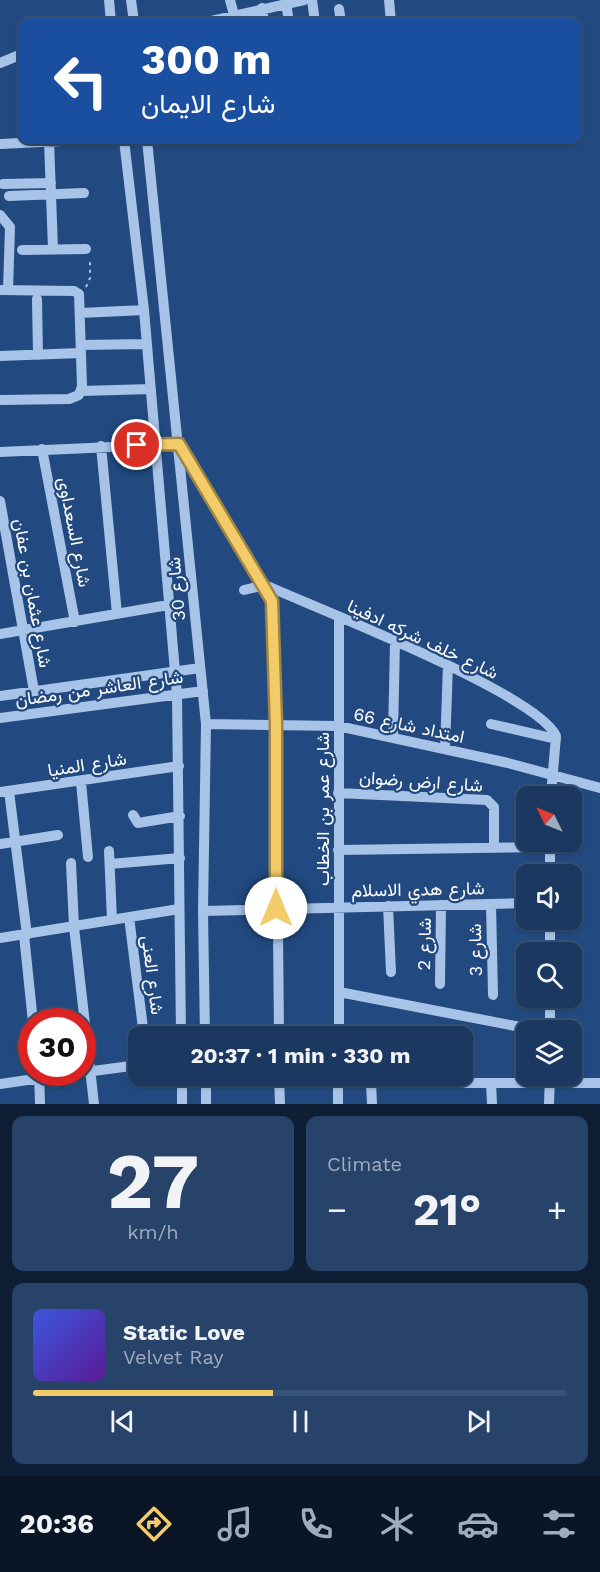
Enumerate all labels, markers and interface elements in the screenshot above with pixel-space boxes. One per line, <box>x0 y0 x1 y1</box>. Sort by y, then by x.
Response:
text: 300 m <box>141 35 272 84</box>
icon: left <box>42 42 120 120</box>
text: شارع الايمان <box>141 88 275 120</box>
pin <box>111 419 162 470</box>
icon: arrive <box>120 428 153 461</box>
street label: شارع السعداوى <box>52 475 96 589</box>
street label: شارع عثمان بن عفان <box>8 517 56 670</box>
street label: شارع 30 <box>163 556 191 622</box>
street label: شارع خلف شركه ادفينا <box>343 595 502 685</box>
street label: شارع العاشر من رمضان <box>14 666 185 712</box>
street label: امتداد شارع 66 <box>351 703 466 749</box>
street label: شارع عمر بن الخطاب <box>312 732 335 886</box>
street label: شارع المنيا <box>46 747 128 783</box>
street label: شارع ارض رضوان <box>358 766 484 798</box>
north arrow <box>516 786 582 852</box>
map controls <box>516 786 582 1086</box>
button: sound <box>516 864 582 930</box>
position arrow <box>244 876 308 940</box>
street label: شارع هدي الاسلام <box>351 877 485 906</box>
street label: شارع 2 <box>413 917 437 971</box>
street label: شارع 3 <box>464 923 488 977</box>
street label: شارع العنى <box>136 934 168 1016</box>
button: search <box>516 942 582 1008</box>
speed limit sign: 30 <box>18 1008 96 1086</box>
button: layers <box>516 1020 582 1086</box>
text: 20:37 · 1 min · 330 m <box>190 1043 411 1068</box>
text: 27 <box>107 1135 199 1227</box>
text: Climate <box>327 1152 402 1176</box>
text: 21° <box>413 1183 481 1236</box>
text: − <box>327 1190 347 1229</box>
text: + <box>547 1190 567 1229</box>
text: km/h <box>127 1220 179 1244</box>
text: Static Love <box>123 1320 245 1345</box>
text: Velvet Ray <box>123 1345 224 1369</box>
icon: previous <box>106 1405 139 1438</box>
icon: pause <box>284 1405 317 1438</box>
icon: next <box>462 1405 495 1438</box>
icon: directions <box>133 1503 175 1545</box>
icon: music <box>214 1503 256 1545</box>
icon: phone <box>295 1503 337 1545</box>
icon: climate <box>376 1503 418 1545</box>
icon: car <box>457 1503 499 1545</box>
icon: filters <box>538 1503 580 1545</box>
text: 20:36 <box>20 1508 94 1540</box>

